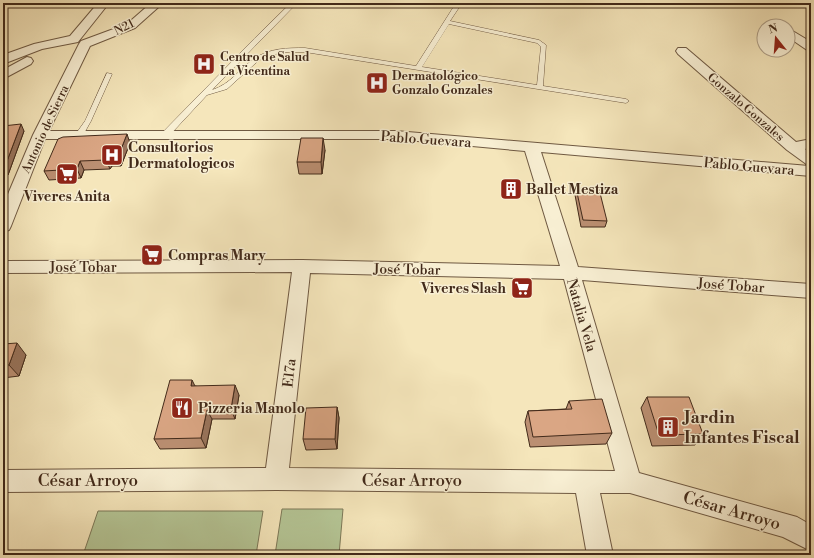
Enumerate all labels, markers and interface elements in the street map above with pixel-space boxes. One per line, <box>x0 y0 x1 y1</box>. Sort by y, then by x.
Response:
street label: N21 <box>111 16 138 39</box>
north arrow <box>756 18 796 58</box>
text: N <box>767 21 780 37</box>
place label: Centro de Salud La Vicentina <box>220 50 310 79</box>
hospital icon: Centro de Salud La Vicentina <box>191 51 217 77</box>
place label: Dermatológico Gonzalo Gonzales <box>392 69 493 98</box>
hospital icon: Dermatológico Gonzalo Gonzales <box>364 70 390 96</box>
street label: Gonzalo Gonzales <box>704 70 787 145</box>
street label: Antonio de Sierra <box>18 82 73 177</box>
street label: Pablo Guevara <box>380 128 473 152</box>
place label: Consultorios Dermatologicos <box>128 139 234 173</box>
hospital icon: Consultorios Dermatologicos <box>99 142 125 168</box>
street label: Pablo Guevara <box>703 154 796 180</box>
supermarket icon: Viveres Anita <box>54 161 80 187</box>
building icon: Ballet Mestiza <box>498 176 524 202</box>
place label: Ballet Mestiza <box>526 181 619 199</box>
place label: Viveres Anita <box>23 188 111 206</box>
supermarket icon: Compras Mary <box>139 242 165 268</box>
place label: Compras Mary <box>168 247 267 265</box>
street label: José Tobar <box>48 259 117 277</box>
street label: José Tobar <box>372 260 441 280</box>
supermarket icon: Viveres Slash <box>509 275 535 301</box>
street label: José Tobar <box>696 275 765 297</box>
street label: Natalia Vela <box>562 277 600 355</box>
place label: Viveres Slash <box>420 280 506 298</box>
street label: E17a <box>279 357 301 389</box>
restaurant icon: Pizzeria Manolo <box>169 395 195 421</box>
place label: Pizzeria Manolo <box>198 400 305 418</box>
place label: Jardin Infantes Fiscal <box>682 407 800 449</box>
building icon: Jardin Infantes Fiscal <box>655 414 681 440</box>
street label: César Arroyo <box>38 470 138 492</box>
street label: César Arroyo <box>362 470 462 492</box>
street label: César Arroyo <box>680 487 783 535</box>

